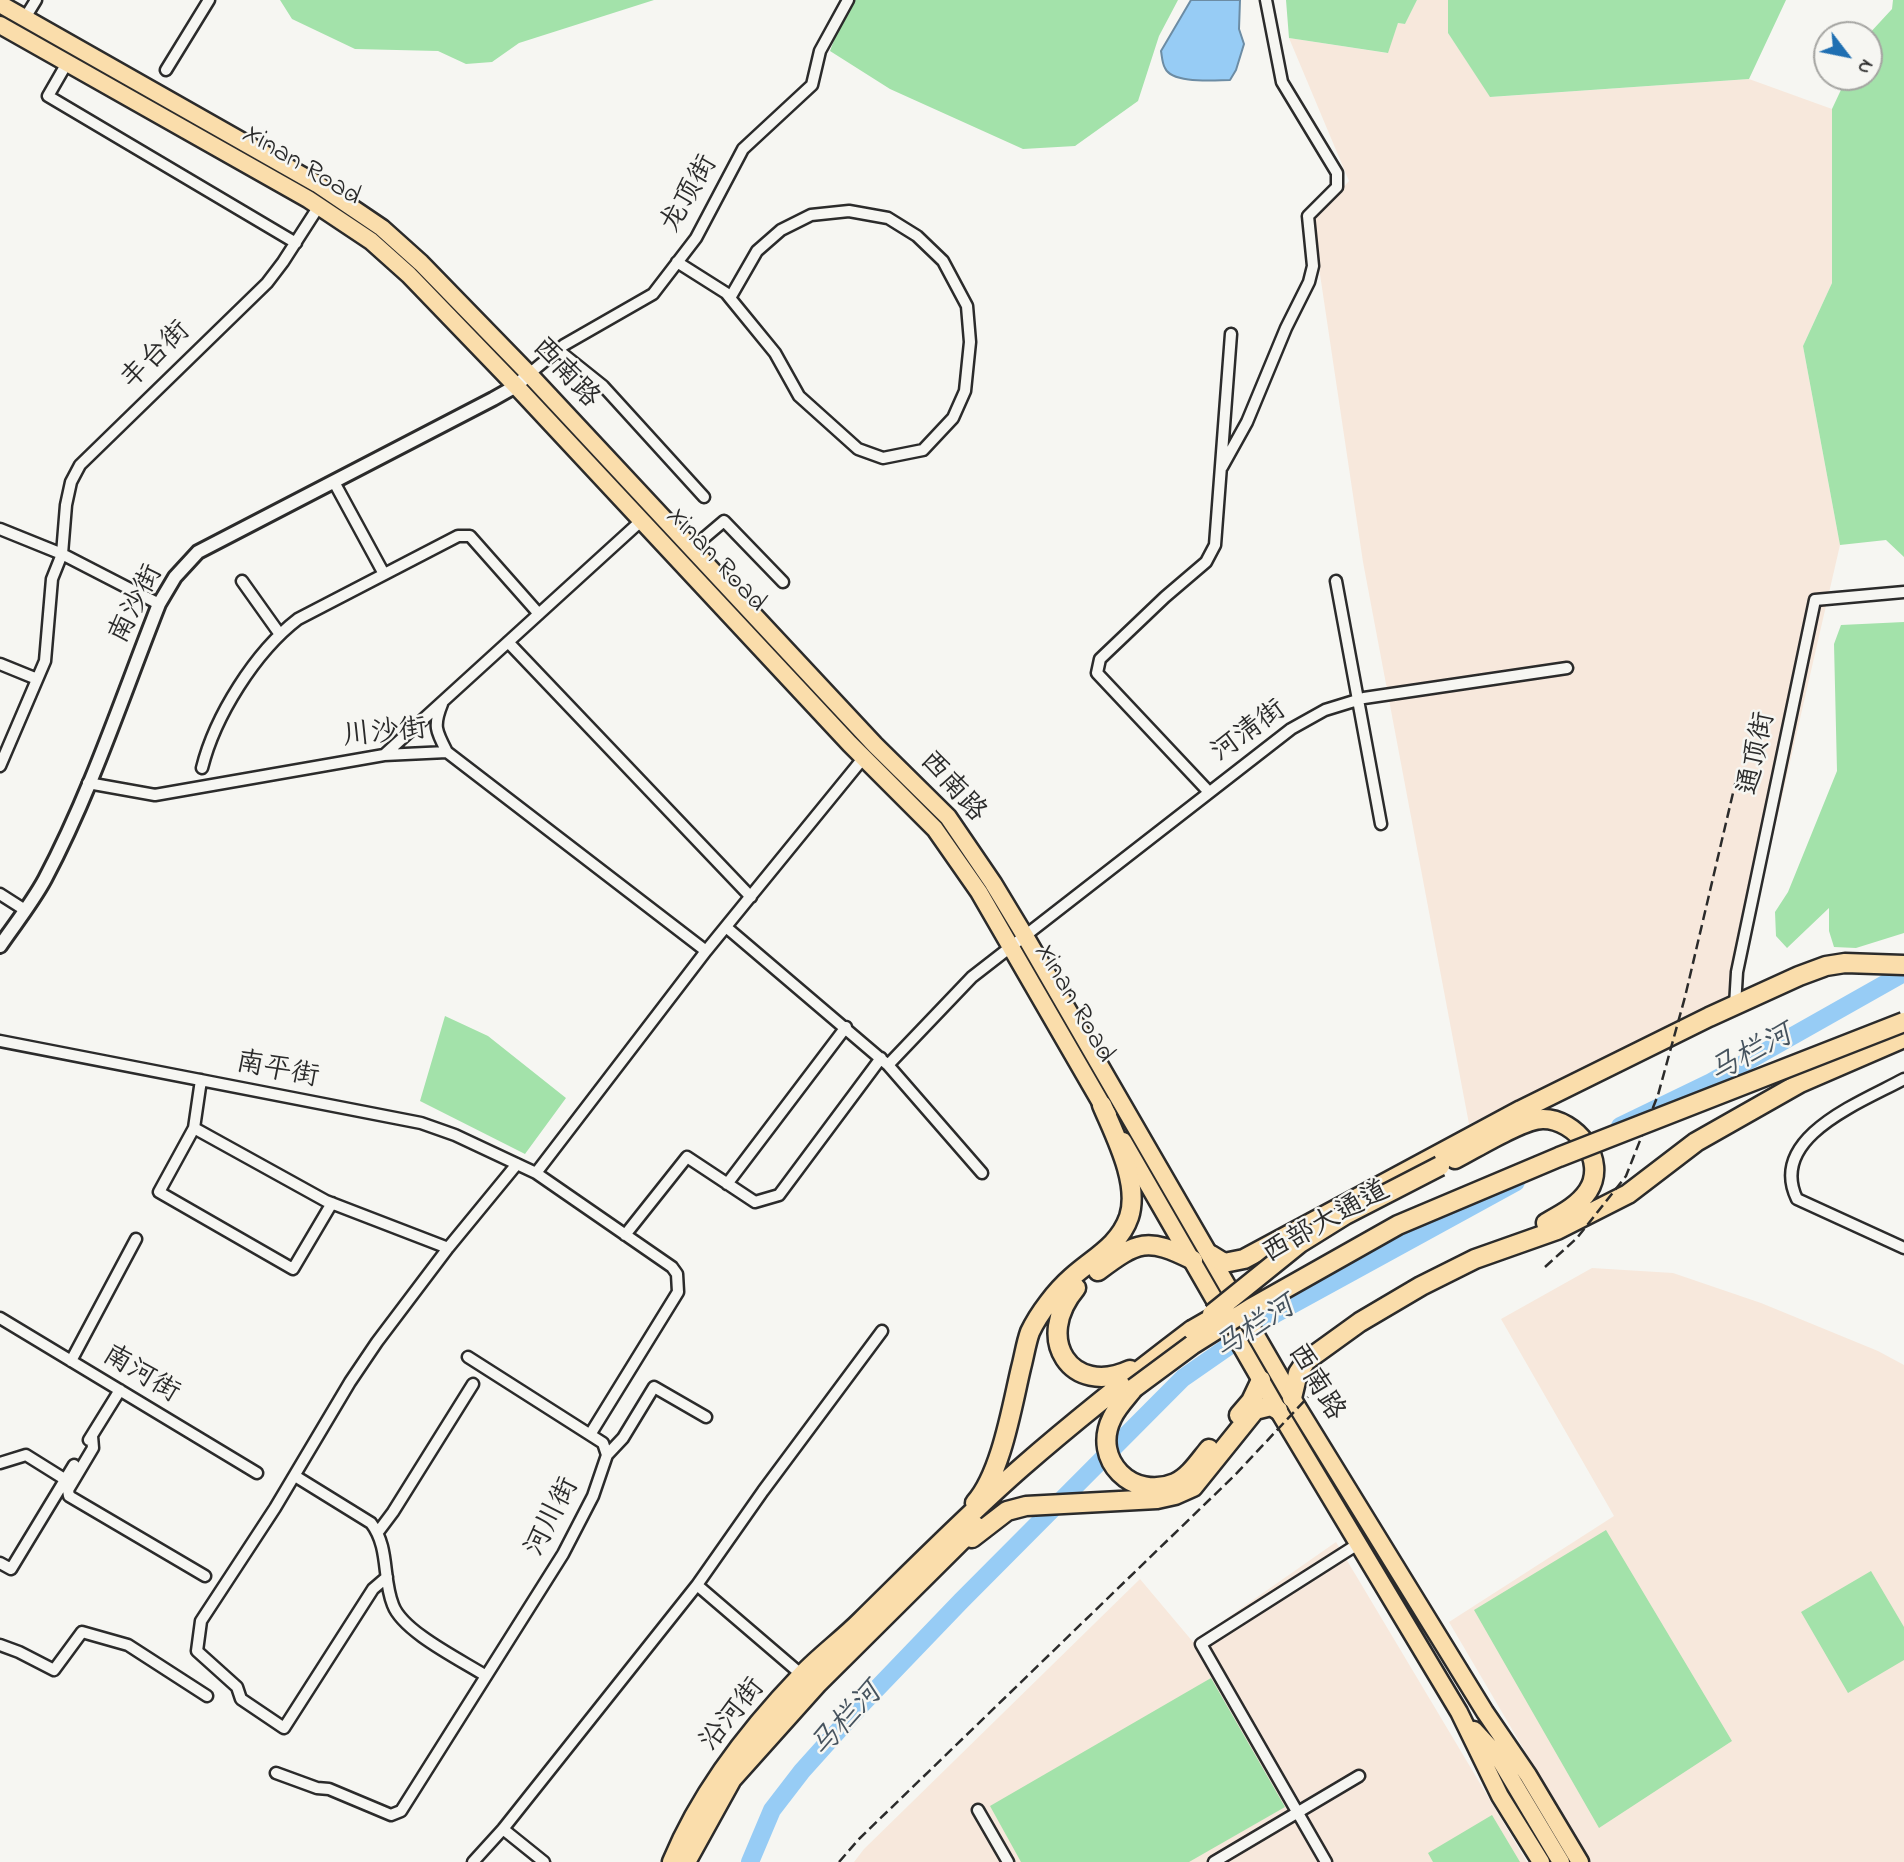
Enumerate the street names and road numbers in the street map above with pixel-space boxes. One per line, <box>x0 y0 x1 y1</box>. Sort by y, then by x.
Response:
street label: Xinan Road <box>236 119 366 215</box>
street label: 龙顶街 <box>655 150 727 240</box>
street label: 丰台街 <box>115 316 199 398</box>
street label: 西南路 <box>523 332 605 416</box>
street label: Xinan Road <box>658 501 772 621</box>
street label: 南沙街 <box>104 560 172 650</box>
street label: 河清街 <box>1206 695 1294 771</box>
street label: 通顶街 <box>1734 709 1784 799</box>
street label: 川沙街 <box>341 714 429 756</box>
street label: 西南路 <box>910 746 992 830</box>
street label: Xinan Road <box>1026 939 1120 1069</box>
street label: 南平街 <box>233 1047 321 1097</box>
street label: 西部大通道 <box>1258 1175 1396 1273</box>
street label: 西南路 <box>1278 1338 1350 1428</box>
street label: 南河街 <box>95 1340 185 1412</box>
street label: 河川街 <box>520 1473 588 1563</box>
street label: 沿河街 <box>695 1673 773 1759</box>

